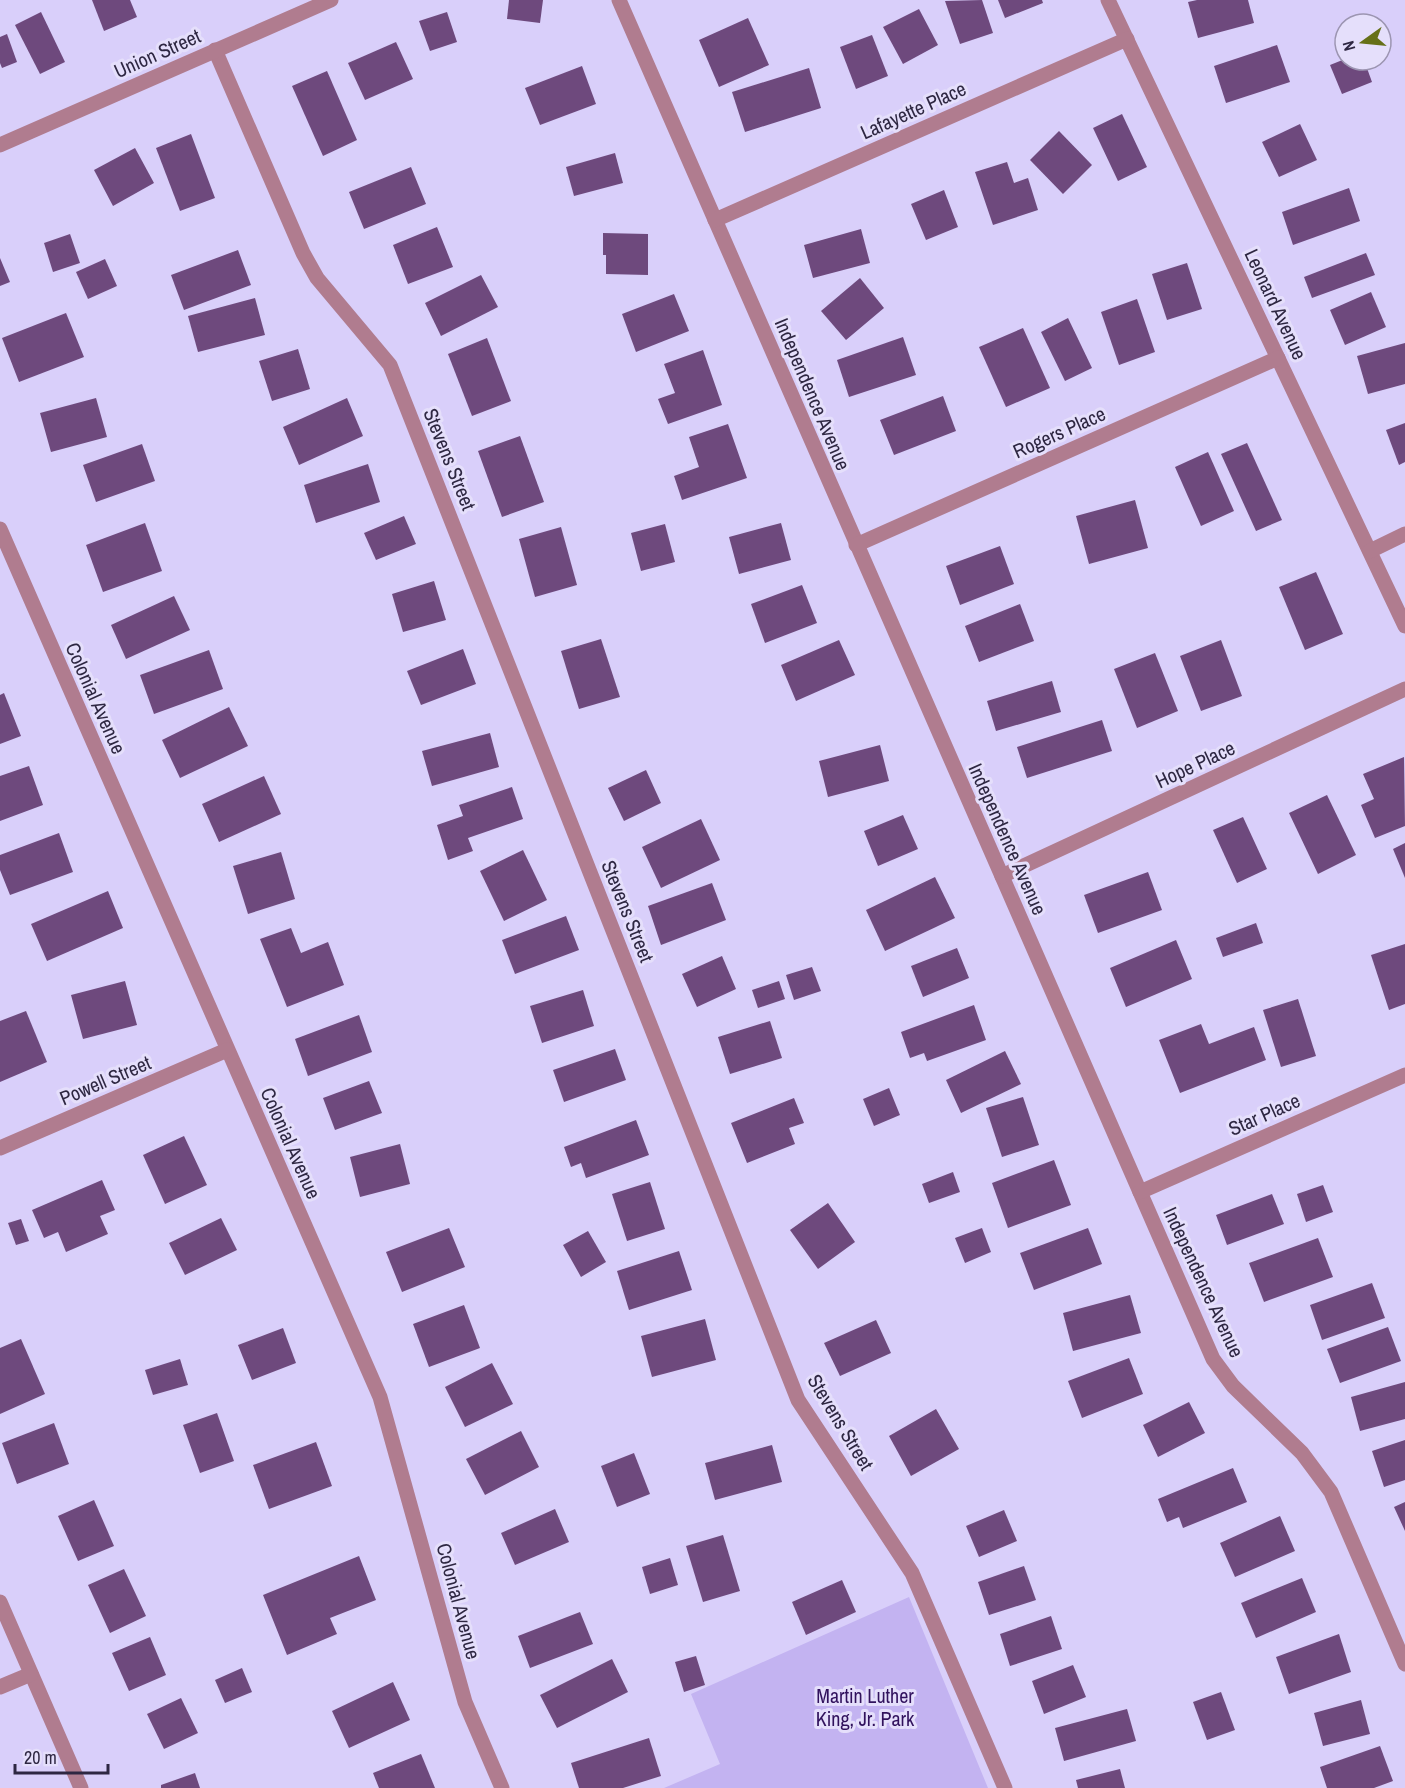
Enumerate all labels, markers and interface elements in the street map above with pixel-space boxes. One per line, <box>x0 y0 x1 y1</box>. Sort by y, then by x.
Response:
north arrow <box>1333 12 1393 72</box>
street label: Union Street <box>109 22 205 84</box>
text: N <box>1337 38 1360 53</box>
street label: Lafayette Place <box>856 75 970 145</box>
street label: Leonard Avenue <box>1239 244 1313 364</box>
street label: Independence Avenue <box>769 314 857 474</box>
street label: Rogers Place <box>1009 400 1109 464</box>
street label: Stevens Street <box>417 404 483 514</box>
street label: Colonial Avenue <box>59 638 133 758</box>
street label: Hope Place <box>1151 734 1239 794</box>
street label: Independence Avenue <box>963 759 1053 919</box>
street label: Stevens Street <box>595 856 661 966</box>
street label: Powell Street <box>55 1049 155 1111</box>
street label: Colonial Avenue <box>254 1083 328 1203</box>
street label: Star Place <box>1224 1086 1304 1142</box>
street label: Independence Avenue <box>1157 1202 1251 1362</box>
street label: Stevens Street <box>802 1369 880 1475</box>
street label: Colonial Avenue <box>431 1540 487 1662</box>
park label: Martin Luther King, Jr. Park <box>816 1682 915 1732</box>
scale bar <box>15 1737 108 1775</box>
text: 20 m <box>24 1745 57 1770</box>

